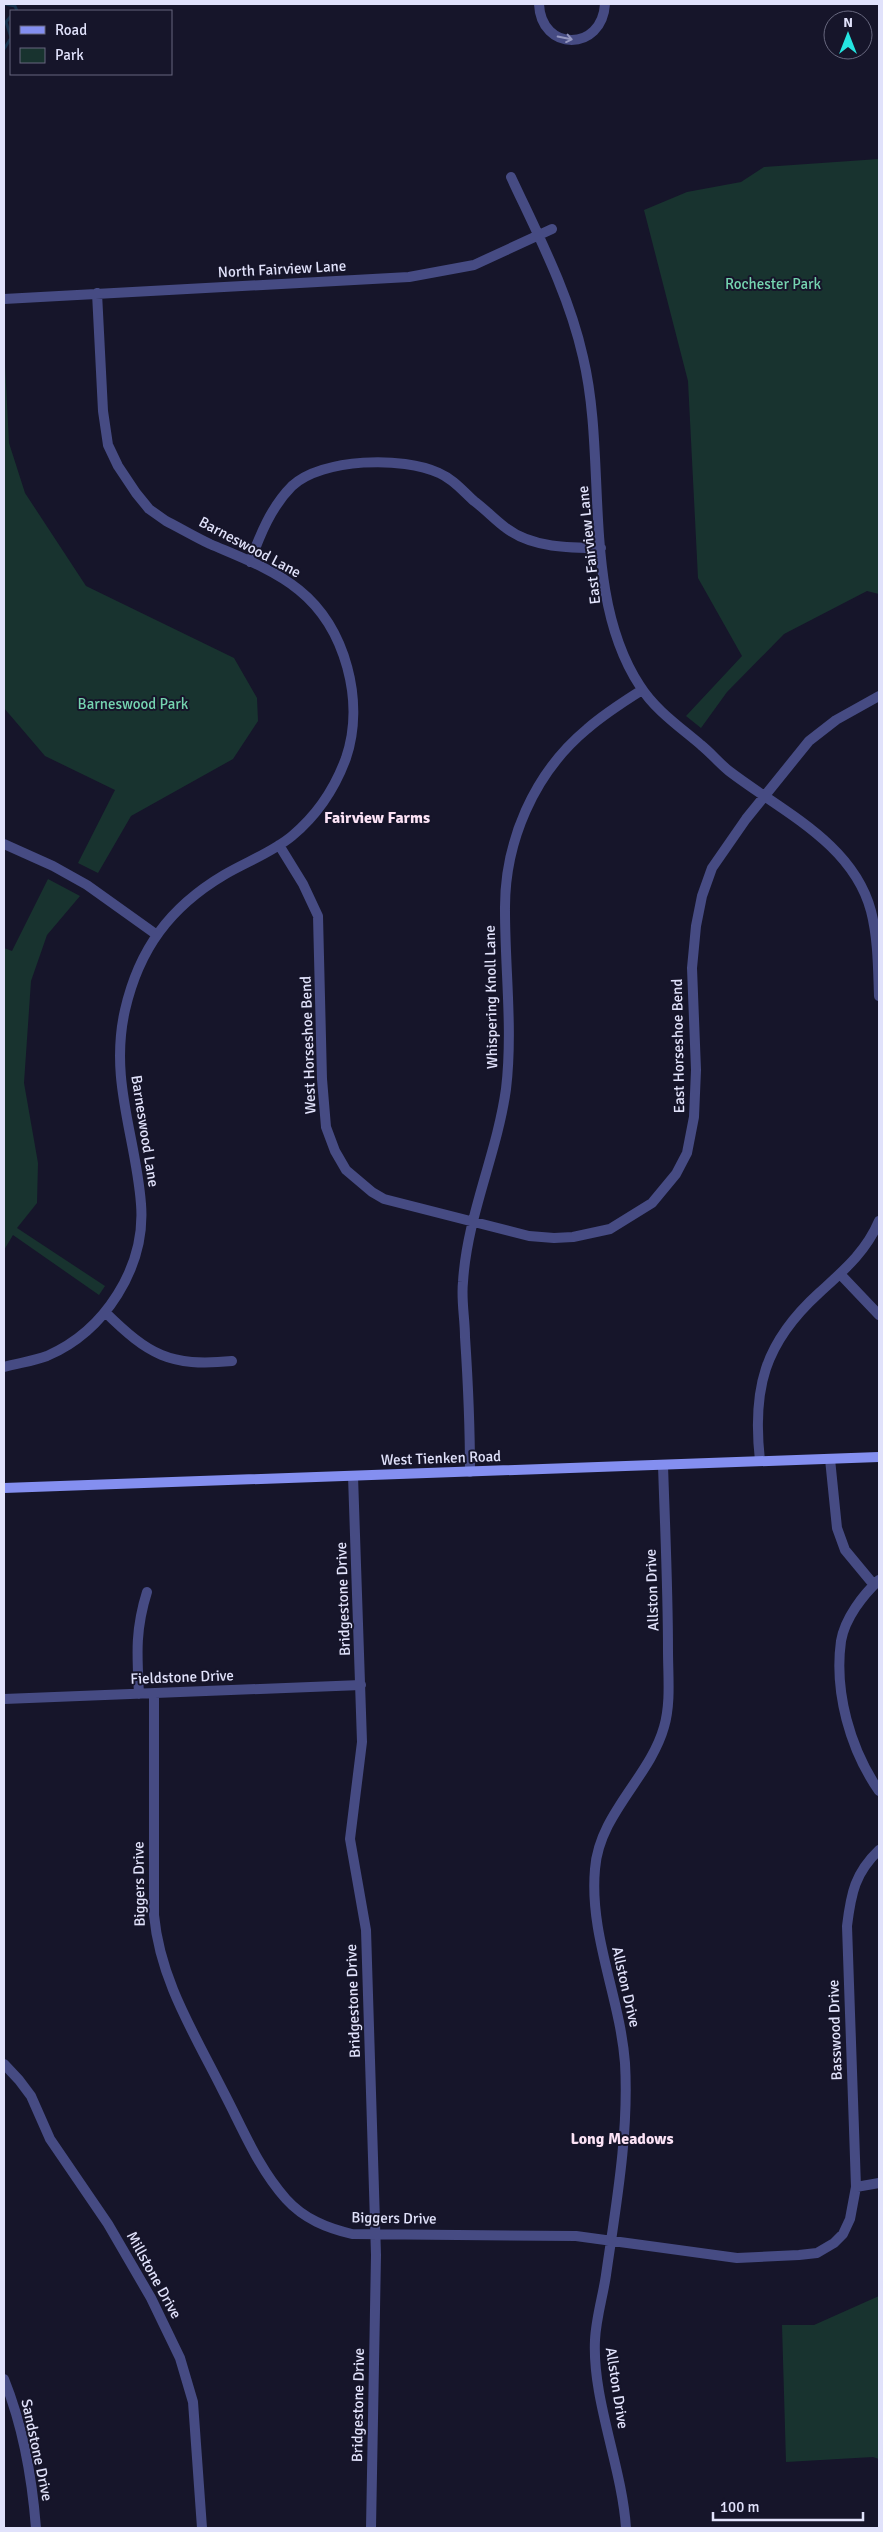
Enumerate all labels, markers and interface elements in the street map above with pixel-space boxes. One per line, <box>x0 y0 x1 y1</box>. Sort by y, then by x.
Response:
legend <box>10 10 172 75</box>
north arrow <box>823 10 873 60</box>
text: N <box>843 14 853 31</box>
text: Road <box>55 21 87 39</box>
one-way arrow <box>557 34 573 43</box>
text: Park <box>55 46 84 64</box>
street label: North Fairview Lane <box>217 257 347 281</box>
park label: Rochester Park <box>725 275 822 293</box>
street label: East Fairview Lane <box>574 485 604 605</box>
street label: Barneswood Lane <box>196 513 304 581</box>
park label: Barneswood Park <box>78 695 189 713</box>
district label: Fairview Farms <box>324 808 430 828</box>
street label: Whispering Knoll Lane <box>481 925 501 1069</box>
street label: West Horseshoe Bend <box>297 976 319 1114</box>
street label: East Horseshoe Bend <box>668 978 688 1113</box>
street label: Barneswood Lane <box>127 1074 163 1188</box>
street label: West Tienken Road <box>381 1447 501 1469</box>
street label: Bridgestone Drive <box>332 1542 354 1656</box>
street label: Allston Drive <box>642 1549 662 1631</box>
street label: Fieldstone Drive <box>130 1666 234 1688</box>
street label: Biggers Drive <box>129 1841 149 1927</box>
street label: Bridgestone Drive <box>342 1944 364 2058</box>
street label: Allston Drive <box>608 1945 644 2029</box>
street label: Basswood Drive <box>824 1979 846 2081</box>
district label: Long Meadows <box>571 2129 673 2149</box>
street label: Biggers Drive <box>351 2208 437 2228</box>
street label: Millstone Drive <box>123 2228 185 2322</box>
street label: Allston Drive <box>602 2346 632 2430</box>
street label: Bridgestone Drive <box>348 2348 368 2462</box>
street label: Sandstone Drive <box>17 2397 57 2503</box>
scale bar <box>713 2490 863 2522</box>
text: 100 m <box>720 2498 760 2516</box>

